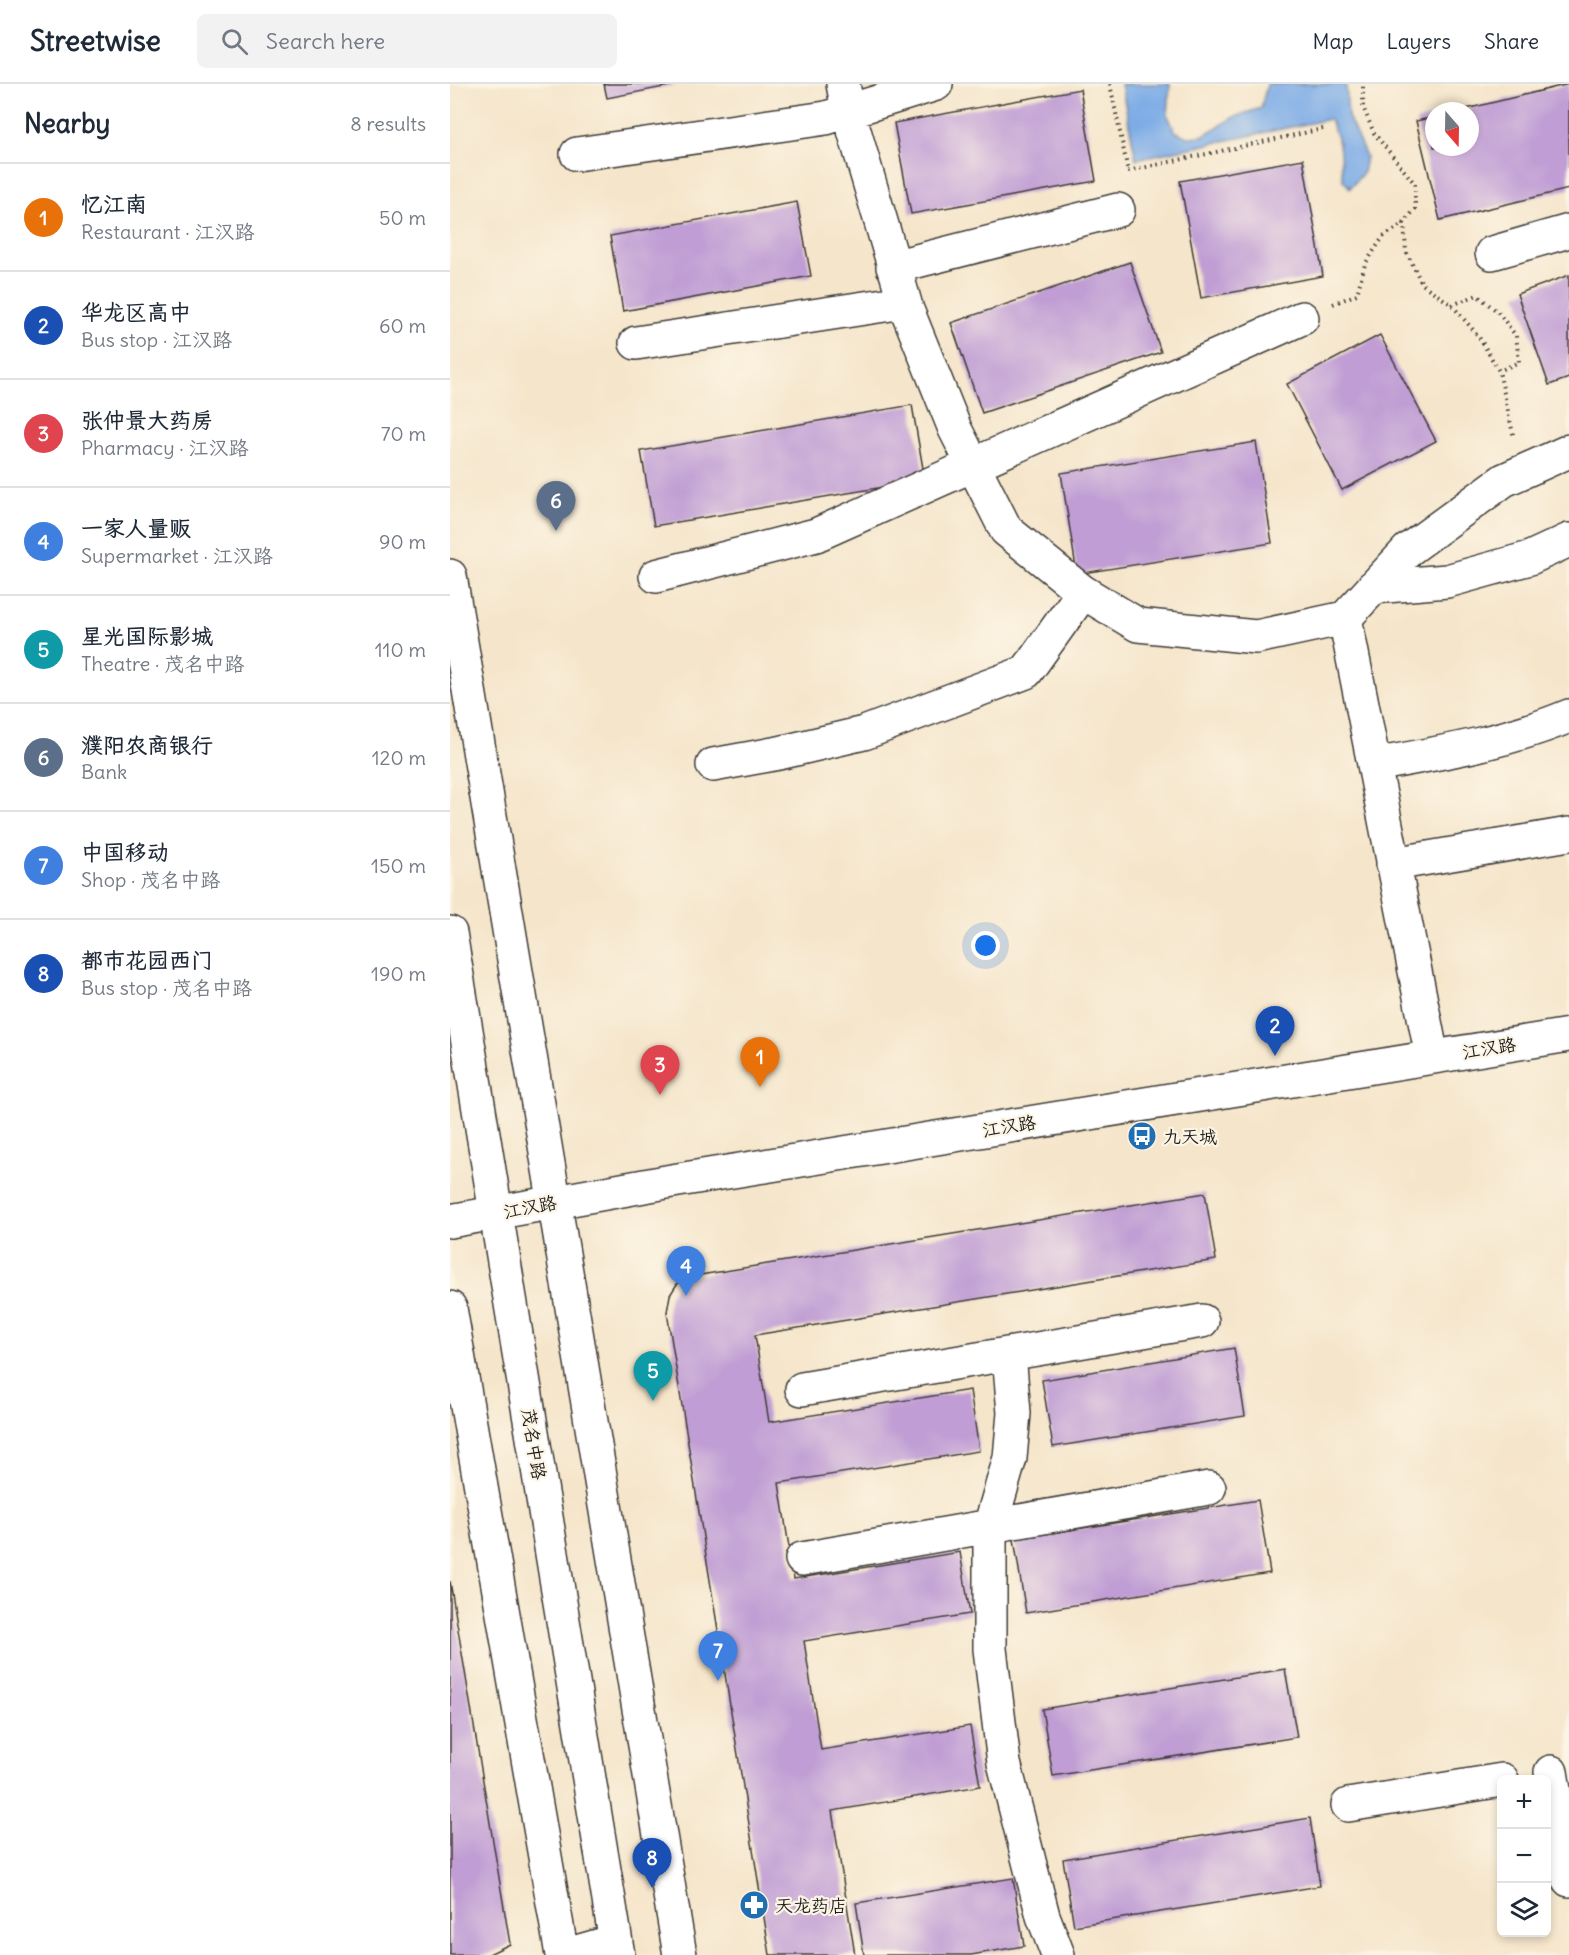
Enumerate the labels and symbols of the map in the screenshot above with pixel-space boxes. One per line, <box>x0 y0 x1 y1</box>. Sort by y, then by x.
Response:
north arrow <box>1425 102 1479 156</box>
pin: 6 <box>536 482 576 531</box>
your location <box>971 931 1000 960</box>
pin: 2 <box>1256 1006 1294 1056</box>
street label: 江汉路 <box>1461 1032 1517 1064</box>
pin: 1 <box>740 1038 780 1087</box>
pin: 3 <box>640 1046 680 1095</box>
street label: 江汉路 <box>981 1110 1037 1142</box>
bus stop icon: 九天城 <box>1126 1120 1158 1152</box>
place label: 九天城 <box>1163 1125 1217 1148</box>
street label: 江汉路 <box>501 1191 559 1223</box>
pin: 4 <box>666 1246 706 1296</box>
pin: 5 <box>634 1352 672 1401</box>
street label: 茂名中路 <box>517 1407 551 1481</box>
pin: 7 <box>698 1632 738 1681</box>
pin: 8 <box>632 1838 672 1888</box>
pharmacy icon: 天龙药店 <box>738 1889 770 1921</box>
place label: 天龙药店 <box>775 1894 847 1917</box>

